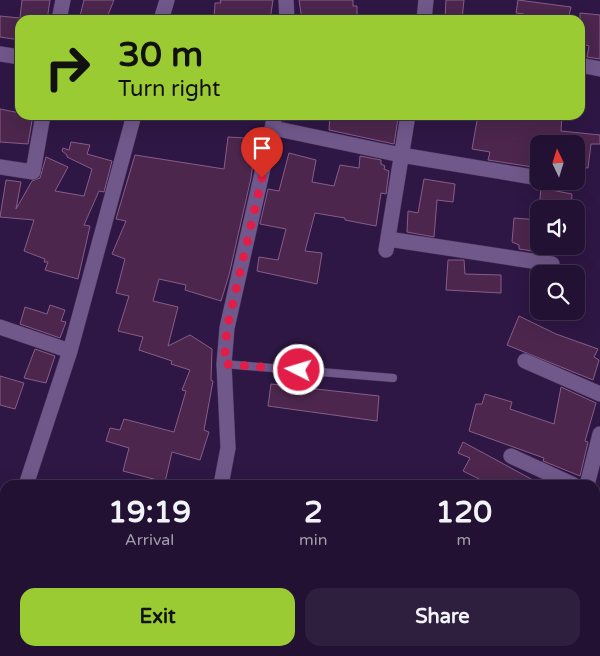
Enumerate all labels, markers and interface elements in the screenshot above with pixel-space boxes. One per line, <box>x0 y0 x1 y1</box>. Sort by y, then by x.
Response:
text: 30 m <box>118 34 203 76</box>
icon: right <box>35 35 100 100</box>
text: Turn right <box>118 76 220 102</box>
pin <box>241 127 283 178</box>
icon: arrive <box>248 134 276 162</box>
north arrow <box>530 135 585 190</box>
map controls <box>530 135 585 320</box>
button: sound <box>530 200 585 255</box>
button: search <box>530 265 585 320</box>
position arrow <box>272 343 324 395</box>
text: 19:19 <box>108 494 191 531</box>
text: 2 <box>304 494 323 531</box>
text: 120 <box>436 494 492 531</box>
text: Arrival <box>125 530 174 550</box>
text: min <box>299 530 328 550</box>
text: m <box>456 530 471 550</box>
button: Exit <box>20 588 295 646</box>
button: Share <box>305 588 580 646</box>

